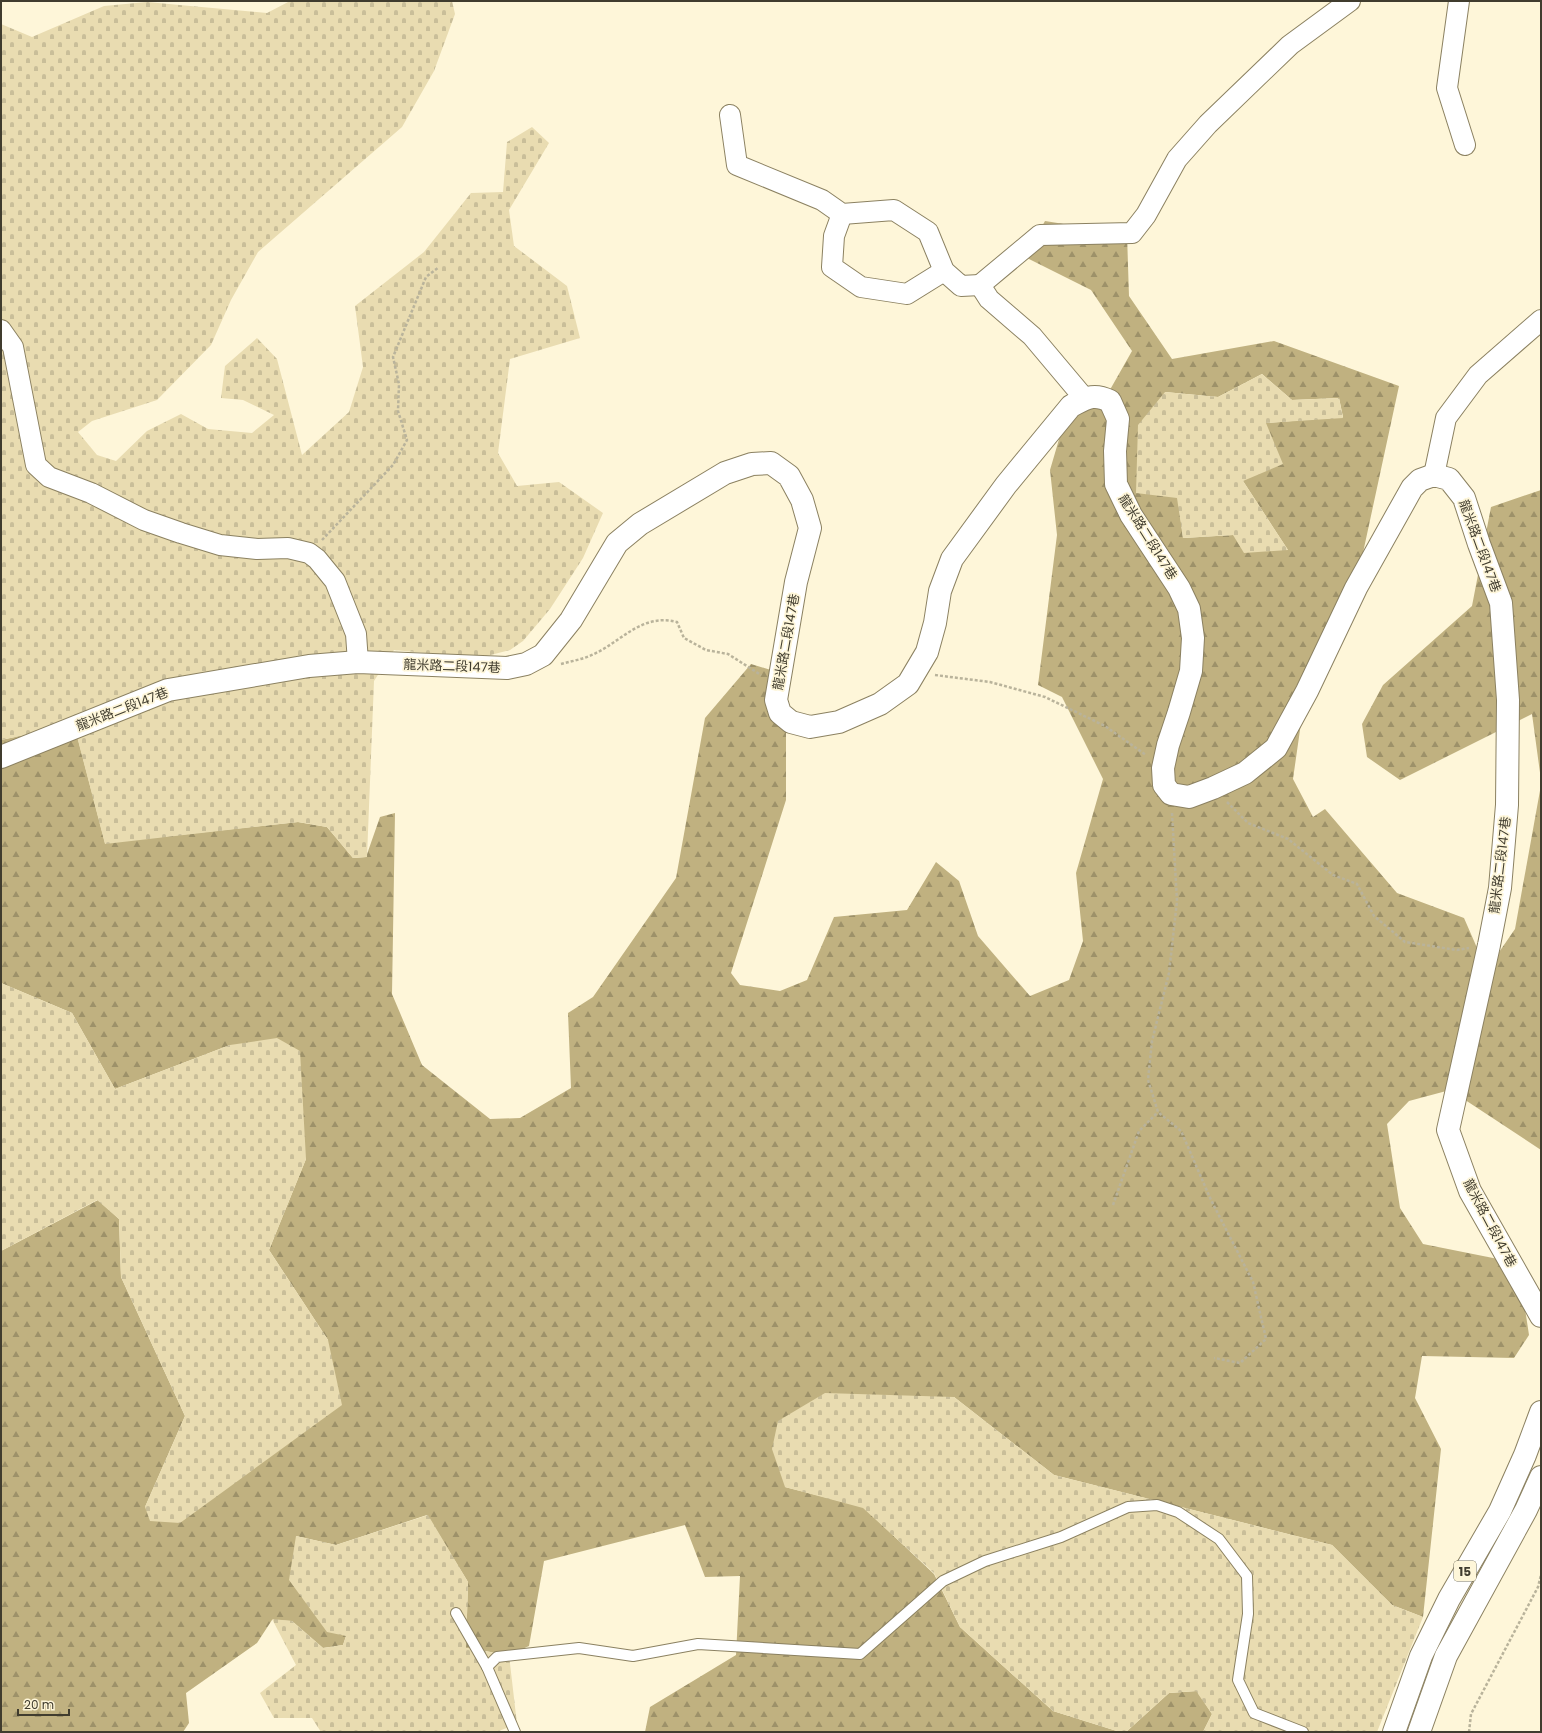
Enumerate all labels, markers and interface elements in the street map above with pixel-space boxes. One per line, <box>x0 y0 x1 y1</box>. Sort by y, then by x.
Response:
street label: 龍米路二段147巷 <box>1114 491 1182 583</box>
street label: 龍米路二段147巷 <box>1454 497 1506 595</box>
street label: 龍米路二段147巷 <box>768 592 804 692</box>
street label: 龍米路二段147巷 <box>403 655 501 677</box>
street label: 龍米路二段147巷 <box>73 683 171 735</box>
street label: 龍米路二段147巷 <box>1485 815 1515 915</box>
street label: 龍米路二段147巷 <box>1459 1176 1521 1270</box>
road number: 15 <box>1454 1561 1476 1581</box>
scale bar <box>18 1691 69 1717</box>
text: 20 m <box>24 1696 54 1713</box>

